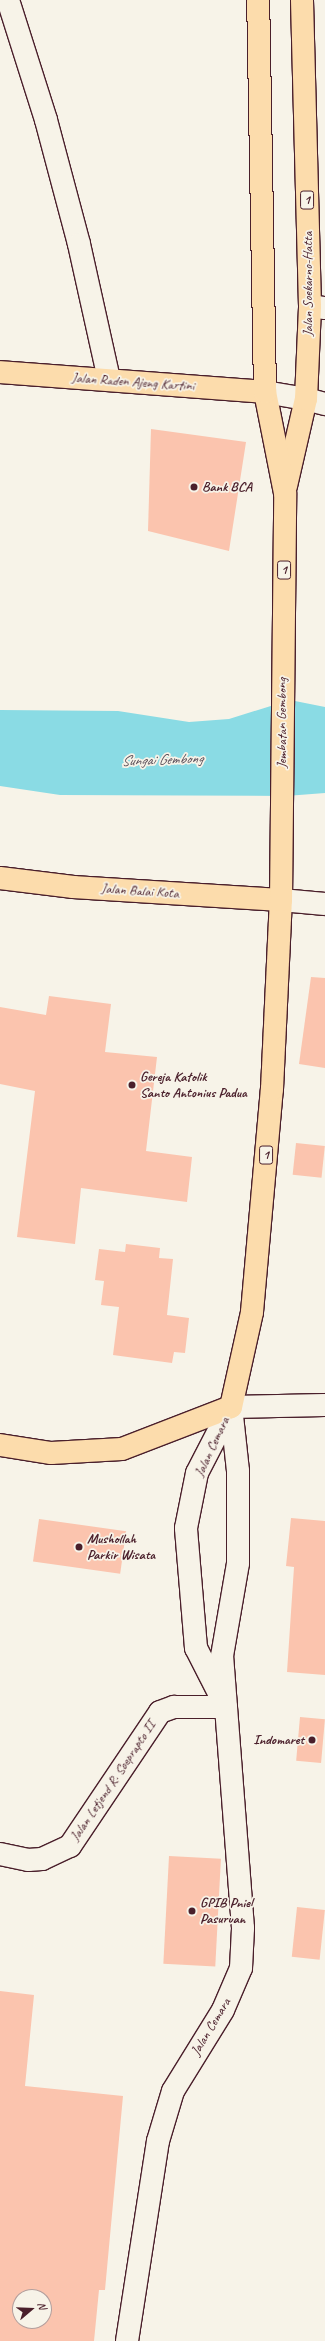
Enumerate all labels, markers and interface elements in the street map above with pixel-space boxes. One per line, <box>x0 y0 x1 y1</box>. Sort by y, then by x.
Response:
road number: 1 <box>300 189 314 211</box>
street label: Jalan Soekarno-Hatta <box>300 232 316 336</box>
street label: Jalan Raden Ajeng Kartini <box>70 369 196 395</box>
place label: Bank BCA <box>202 479 252 495</box>
marker: Bank BCA <box>189 482 199 492</box>
road number: 1 <box>277 559 291 581</box>
street label: Jembatan Gembong <box>274 678 290 768</box>
water label: Sungai Gembong <box>121 750 203 770</box>
street label: Jalan Balai Kota <box>101 880 179 902</box>
place label: Gereja Katolik Santo Antonius Padua <box>140 1069 247 1102</box>
marker: Gereja Katolik Santo Antonius Padua <box>127 1080 137 1090</box>
road number: 1 <box>259 1144 273 1166</box>
street label: Jalan Cemara <box>191 1415 233 1479</box>
place label: Mushollah Parkir Wisata <box>87 1531 155 1564</box>
marker: Mushollah Parkir Wisata <box>74 1542 84 1552</box>
street label: Jalan Letjend R. Soeprapto II <box>67 1718 159 1844</box>
place label: Indomaret <box>253 1732 304 1748</box>
marker: Indomaret <box>307 1735 317 1745</box>
place label: GPIB Pniel Pasuruan <box>200 1895 252 1928</box>
marker: GPIB Pniel Pasuruan <box>187 1906 197 1916</box>
street label: Jalan Cemara <box>187 1996 235 2058</box>
north arrow <box>12 2289 52 2329</box>
text: N <box>35 2300 50 2311</box>

